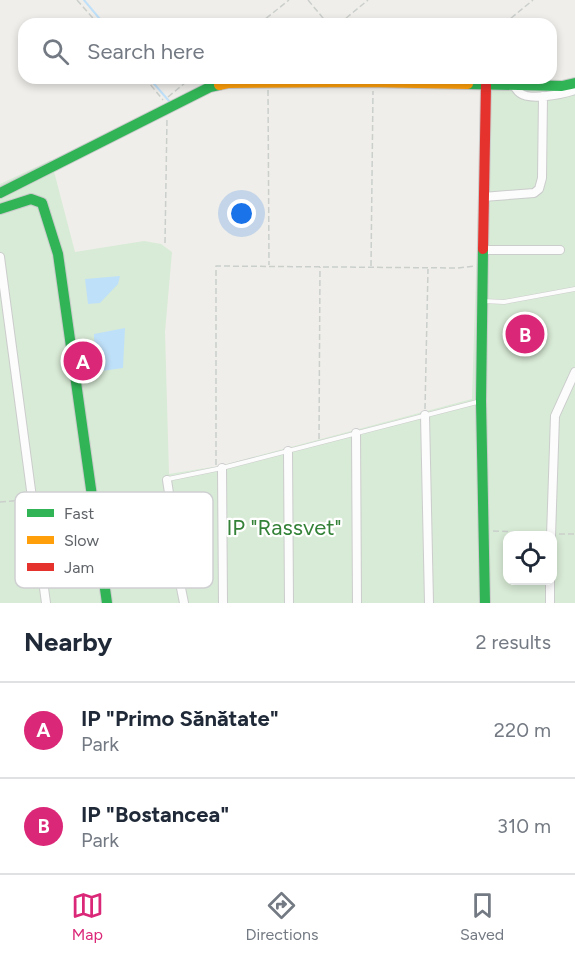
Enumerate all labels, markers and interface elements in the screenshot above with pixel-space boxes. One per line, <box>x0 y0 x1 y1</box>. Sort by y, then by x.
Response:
search box <box>18 18 557 84</box>
icon: search <box>39 35 72 68</box>
text: Search here <box>87 38 205 65</box>
your location <box>227 199 256 228</box>
pin: B <box>506 312 544 356</box>
pin: A <box>64 338 103 384</box>
legend <box>15 492 213 588</box>
text: Fast <box>64 504 94 523</box>
park label: IP "Rassvet" <box>226 514 342 541</box>
text: Slow <box>64 531 99 550</box>
map controls <box>503 531 557 585</box>
button: locate <box>503 531 557 585</box>
text: Jam <box>64 558 94 577</box>
text: Nearby <box>24 626 112 658</box>
text: 2 results <box>475 630 551 654</box>
text: IP "Primo Sănătate" <box>81 705 279 732</box>
text: A <box>36 718 51 742</box>
text: 220 m <box>494 718 551 742</box>
text: Park <box>81 732 119 756</box>
text: IP "Bostancea" <box>81 801 229 828</box>
text: B <box>37 814 50 838</box>
text: 310 m <box>497 814 551 838</box>
text: Park <box>81 828 119 852</box>
tab: Map <box>71 889 104 944</box>
tab: Directions <box>245 889 318 944</box>
tab: Saved <box>460 889 504 944</box>

